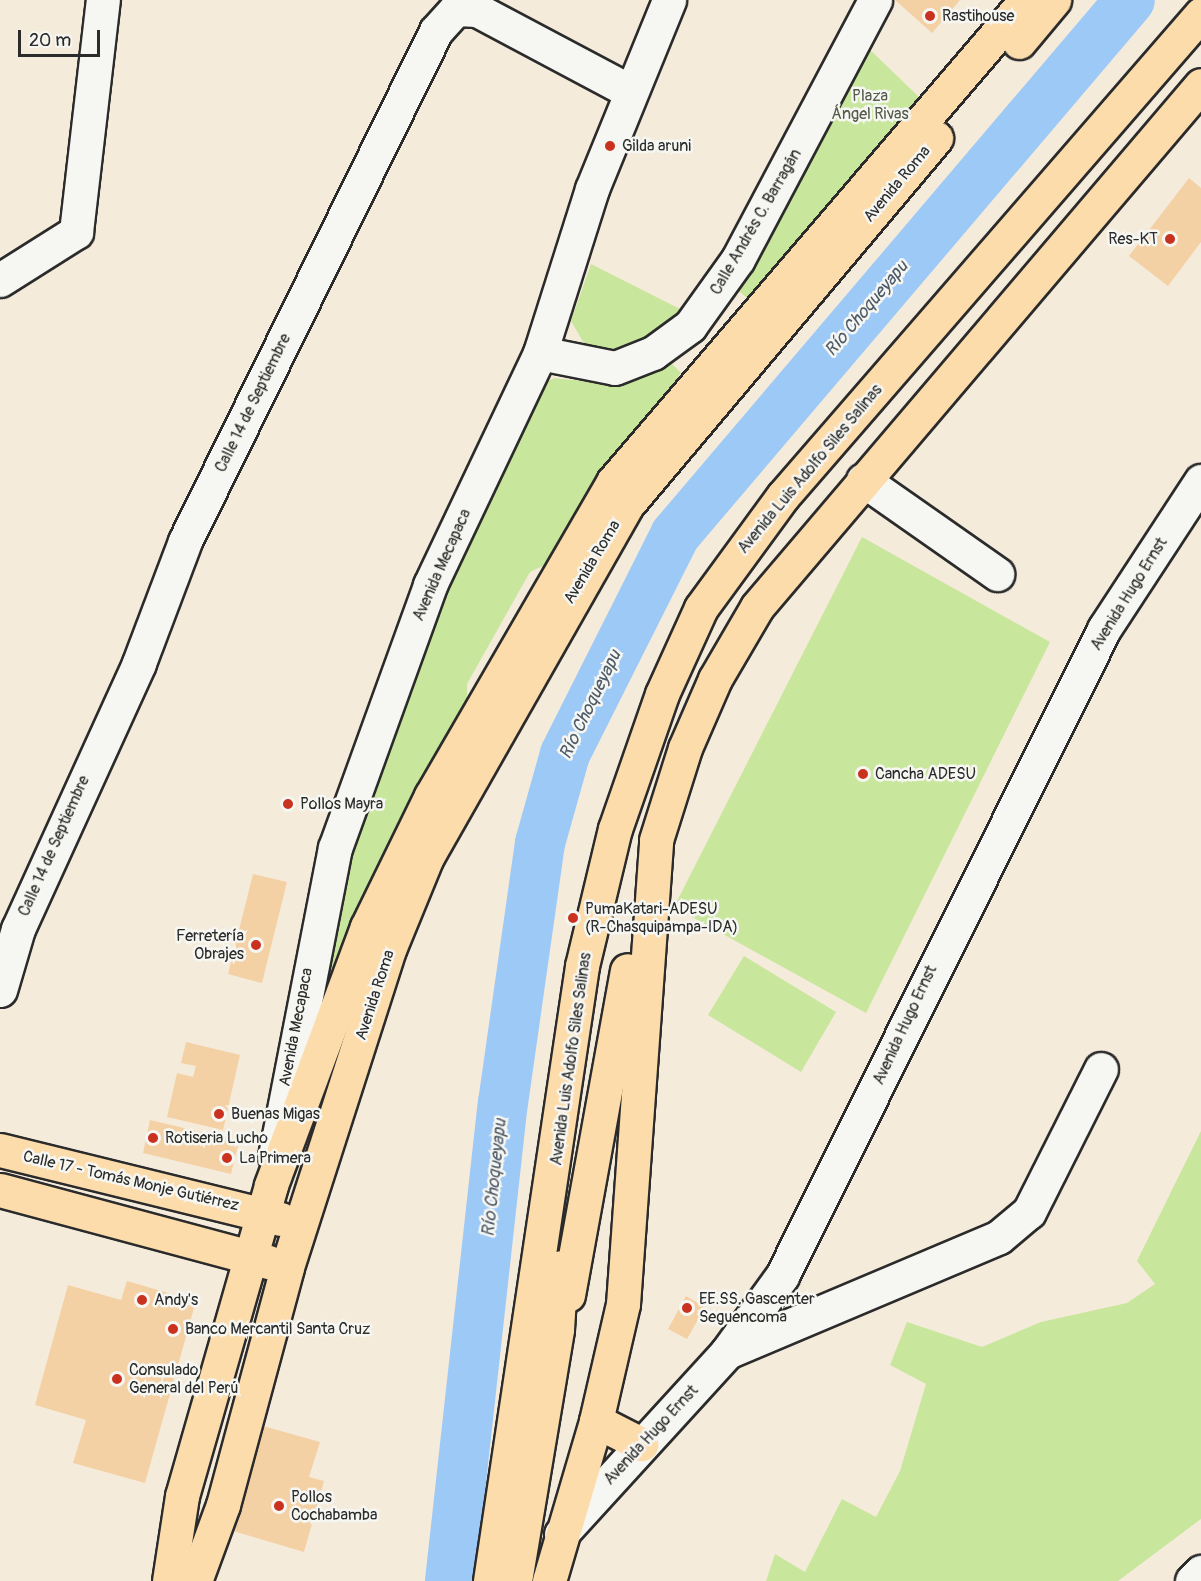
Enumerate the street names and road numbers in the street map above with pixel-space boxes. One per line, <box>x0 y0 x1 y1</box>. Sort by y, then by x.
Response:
street label: Avenida Roma <box>859 142 935 226</box>
street label: Calle Andrés C. Barragán <box>706 146 806 298</box>
street label: Calle 14 de Septiembre <box>211 331 295 475</box>
street label: Avenida Luis Adolfo Siles Salinas <box>734 381 886 557</box>
street label: Avenida Mecapaca <box>409 506 475 624</box>
street label: Avenida Roma <box>560 517 624 607</box>
street label: Avenida Hugo Ernst <box>1087 534 1171 654</box>
street label: Calle 14 de Septiembre <box>14 773 94 919</box>
street label: Avenida Roma <box>351 947 399 1043</box>
street label: Avenida Luis Adolfo Siles Salinas <box>547 951 595 1167</box>
street label: Avenida Hugo Ernst <box>869 962 941 1088</box>
street label: Avenida Mecapaca <box>275 966 317 1088</box>
street label: Calle 17 - Tomás Monje Gutiérrez <box>21 1147 241 1215</box>
street label: Avenida Hugo Ernst <box>600 1381 702 1489</box>

